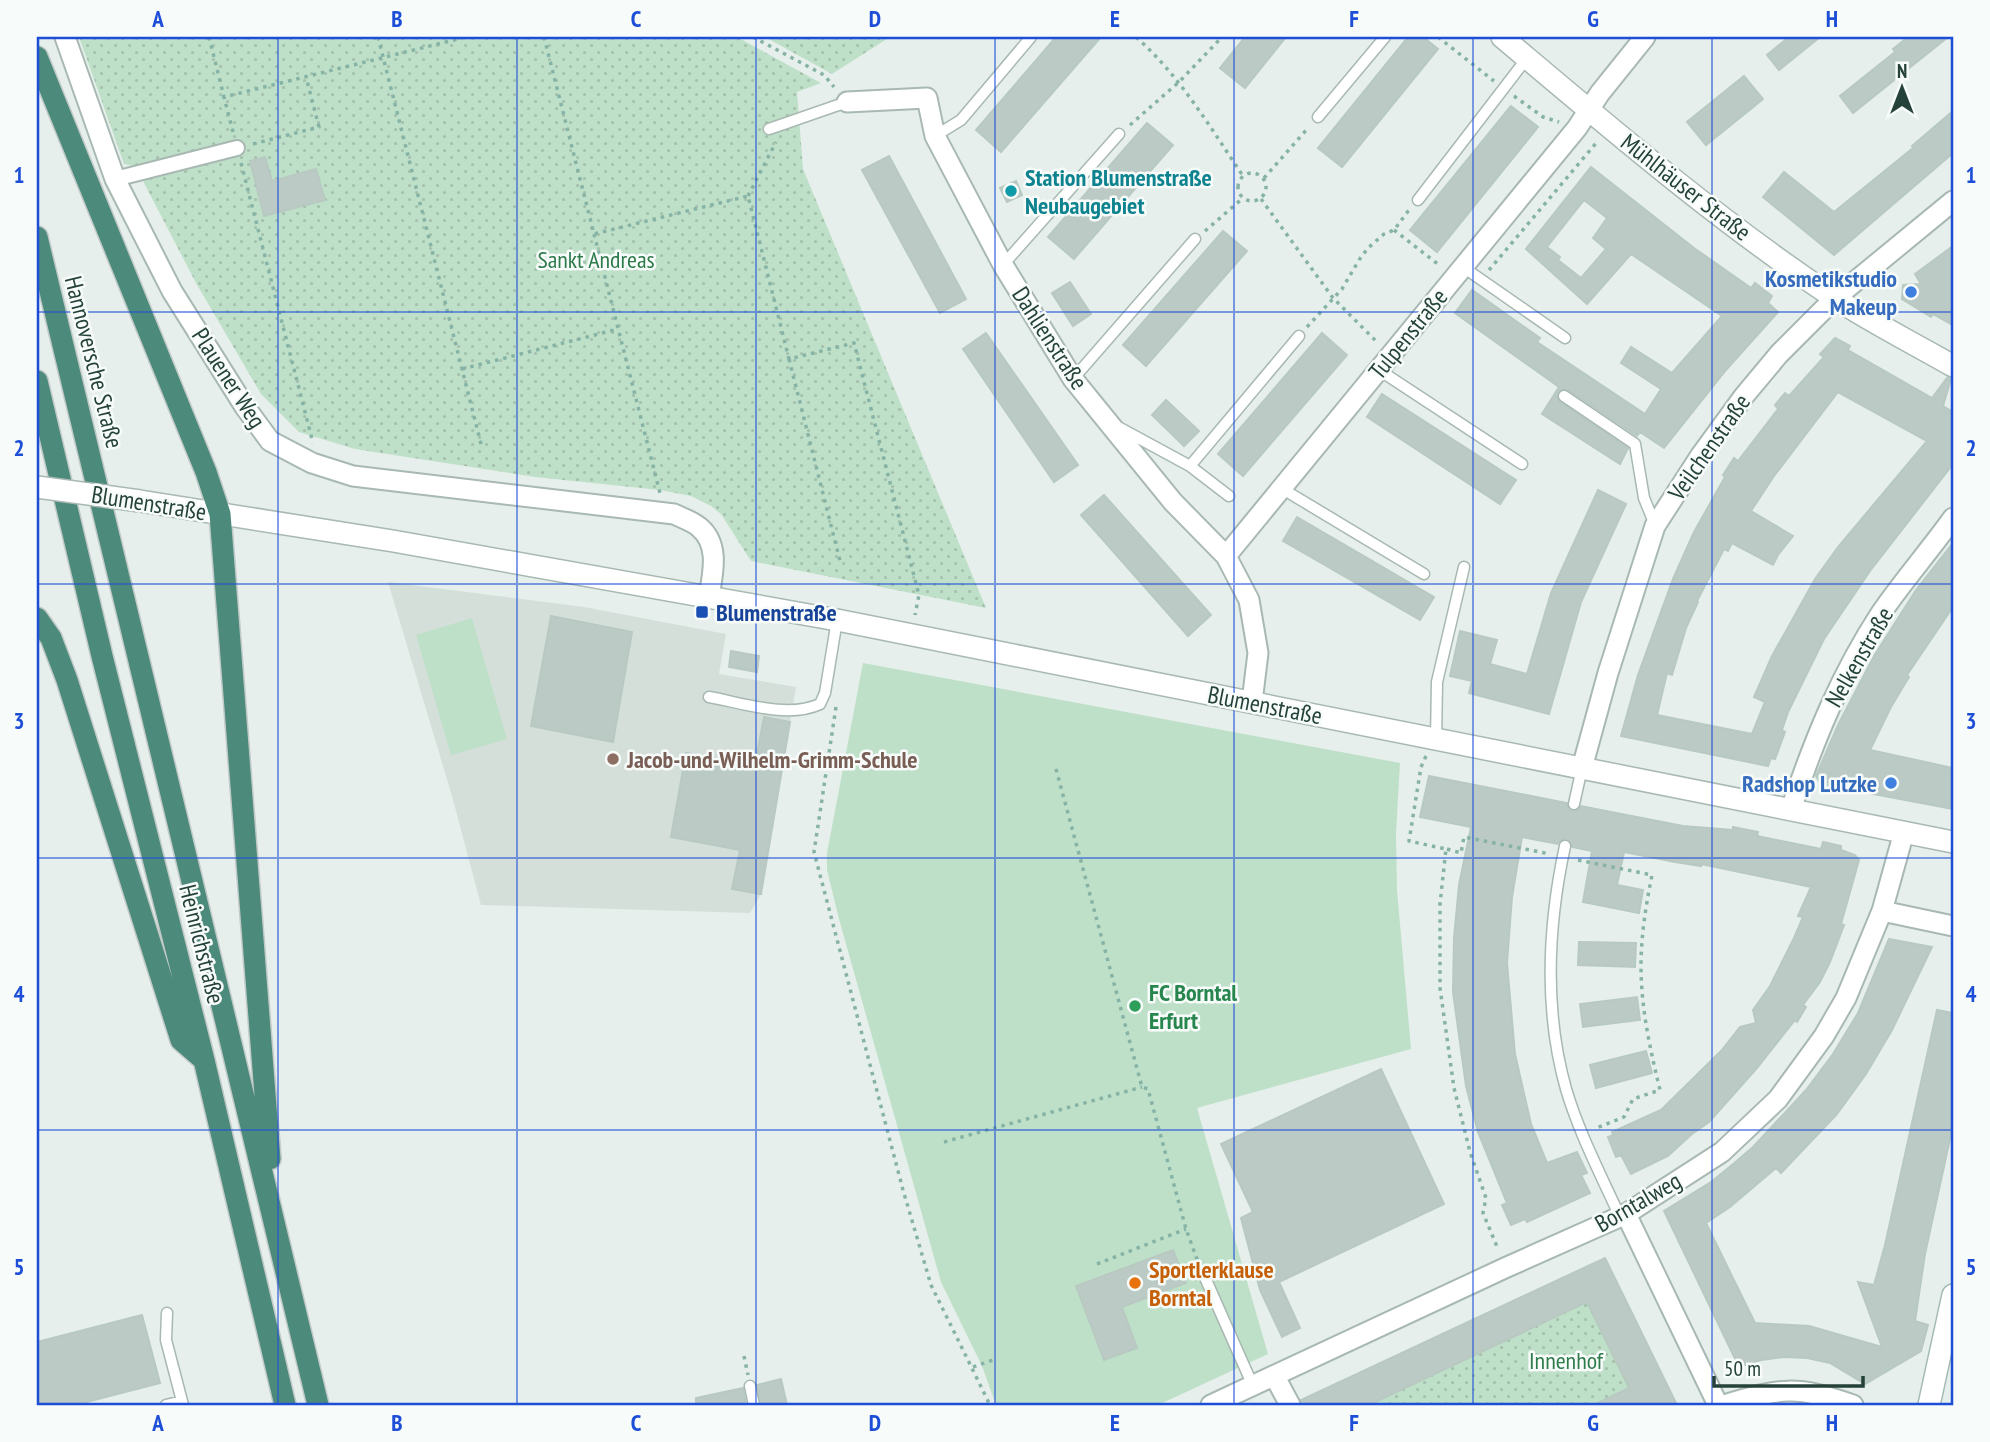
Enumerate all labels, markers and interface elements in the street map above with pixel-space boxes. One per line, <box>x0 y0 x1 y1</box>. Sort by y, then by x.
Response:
text: A <box>151 4 164 33</box>
text: B <box>391 4 403 33</box>
text: C <box>631 4 642 33</box>
text: D <box>869 4 881 33</box>
text: E <box>1110 4 1120 33</box>
text: F <box>1349 4 1359 33</box>
text: G <box>1587 4 1599 33</box>
text: H <box>1826 4 1838 33</box>
north arrow <box>1868 52 1938 122</box>
text: N <box>1897 59 1907 83</box>
street label: Mühlhäuser Straße <box>1615 127 1757 247</box>
text: 1 <box>14 160 25 189</box>
text: 1 <box>1966 160 1977 189</box>
place label: Station Blumenstraße Neubaugebiet <box>1025 162 1212 221</box>
marker: Station Blumenstraße Neubaugebiet <box>1003 183 1019 199</box>
park label: Sankt Andreas <box>537 244 655 275</box>
place label: Kosmetikstudio Makeup <box>1765 263 1897 322</box>
street label: Hannoversche Straße <box>58 273 130 451</box>
street label: Dahlienstraße <box>1005 281 1095 395</box>
street label: Tulpenstraße <box>1362 282 1454 386</box>
marker: Kosmetikstudio Makeup <box>1903 284 1919 300</box>
street label: Plauener Weg <box>185 322 273 434</box>
street label: Veilchenstraße <box>1661 388 1757 507</box>
text: 2 <box>14 433 25 462</box>
text: 2 <box>1966 433 1977 462</box>
street label: Blumenstraße <box>89 479 209 527</box>
place label: Blumenstraße <box>716 597 837 628</box>
street label: Nelkenstraße <box>1818 601 1900 713</box>
marker: Blumenstraße <box>694 604 710 620</box>
street label: Blumenstraße <box>1205 679 1325 731</box>
text: 3 <box>14 706 25 735</box>
text: 3 <box>1966 706 1977 735</box>
place label: Jacob-und-Wilhelm-Grimm-Schule <box>626 744 918 775</box>
marker: Jacob-und-Wilhelm-Grimm-Schule <box>605 751 621 767</box>
place label: Radshop Lutzke <box>1742 768 1877 799</box>
marker: Radshop Lutzke <box>1883 775 1899 791</box>
street label: Heinrichstraße <box>172 881 232 1007</box>
place label: FC Borntal Erfurt <box>1149 977 1237 1036</box>
text: 4 <box>14 979 25 1008</box>
text: 4 <box>1966 979 1977 1008</box>
marker: FC Borntal Erfurt <box>1127 998 1143 1014</box>
street label: Borntalweg <box>1589 1165 1687 1239</box>
text: 5 <box>14 1252 25 1281</box>
text: 5 <box>1966 1252 1977 1281</box>
place label: Sportlerklause Borntal <box>1149 1254 1274 1313</box>
marker: Sportlerklause Borntal <box>1127 1275 1143 1291</box>
scale bar <box>1714 1344 1862 1388</box>
park label: Innenhof <box>1529 1345 1604 1376</box>
text: 50 m <box>1724 1355 1761 1382</box>
text: A <box>151 1408 164 1437</box>
text: B <box>391 1408 403 1437</box>
text: C <box>631 1408 642 1437</box>
text: D <box>869 1408 881 1437</box>
text: E <box>1110 1408 1120 1437</box>
text: F <box>1349 1408 1359 1437</box>
text: G <box>1587 1408 1599 1437</box>
text: H <box>1826 1408 1838 1437</box>

